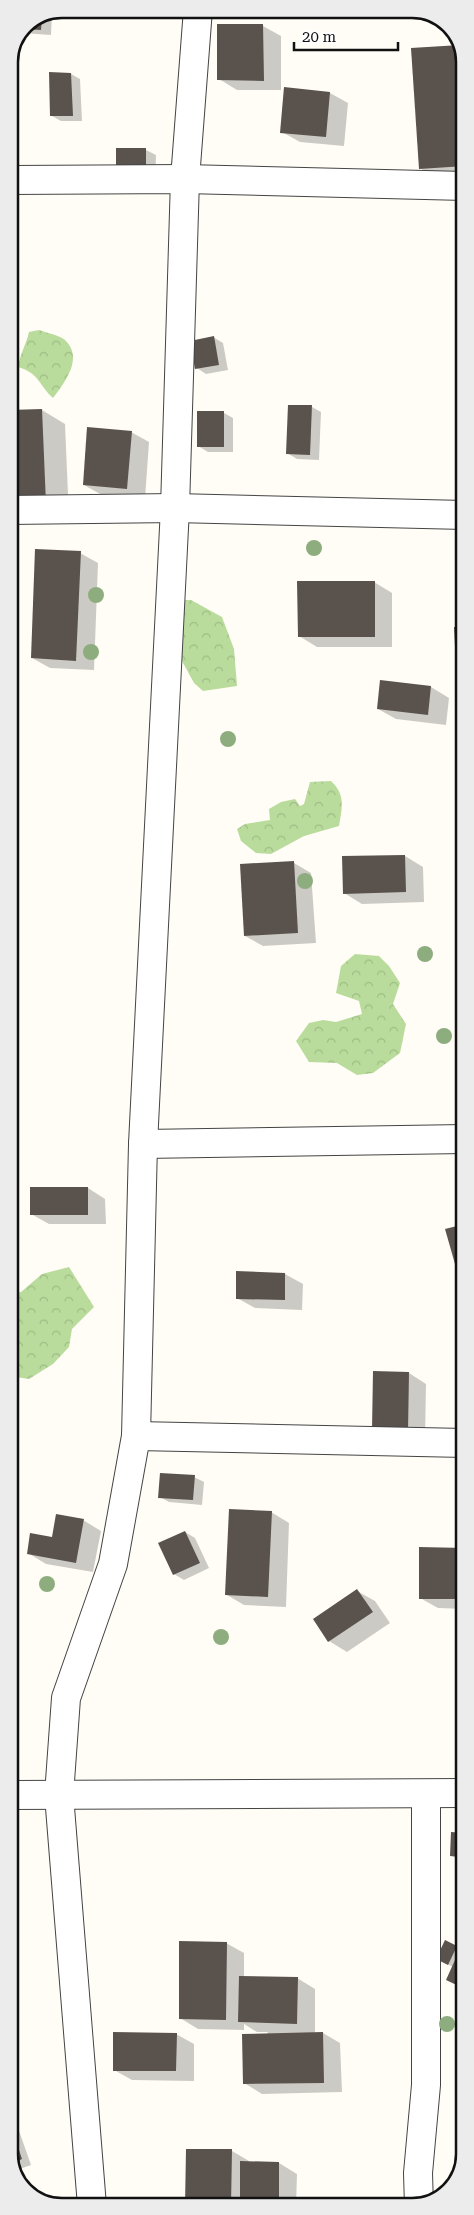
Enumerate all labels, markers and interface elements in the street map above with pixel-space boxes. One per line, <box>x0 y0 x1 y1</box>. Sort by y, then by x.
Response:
scale bar <box>294 20 398 52</box>
text: 20 m <box>302 28 337 46</box>

